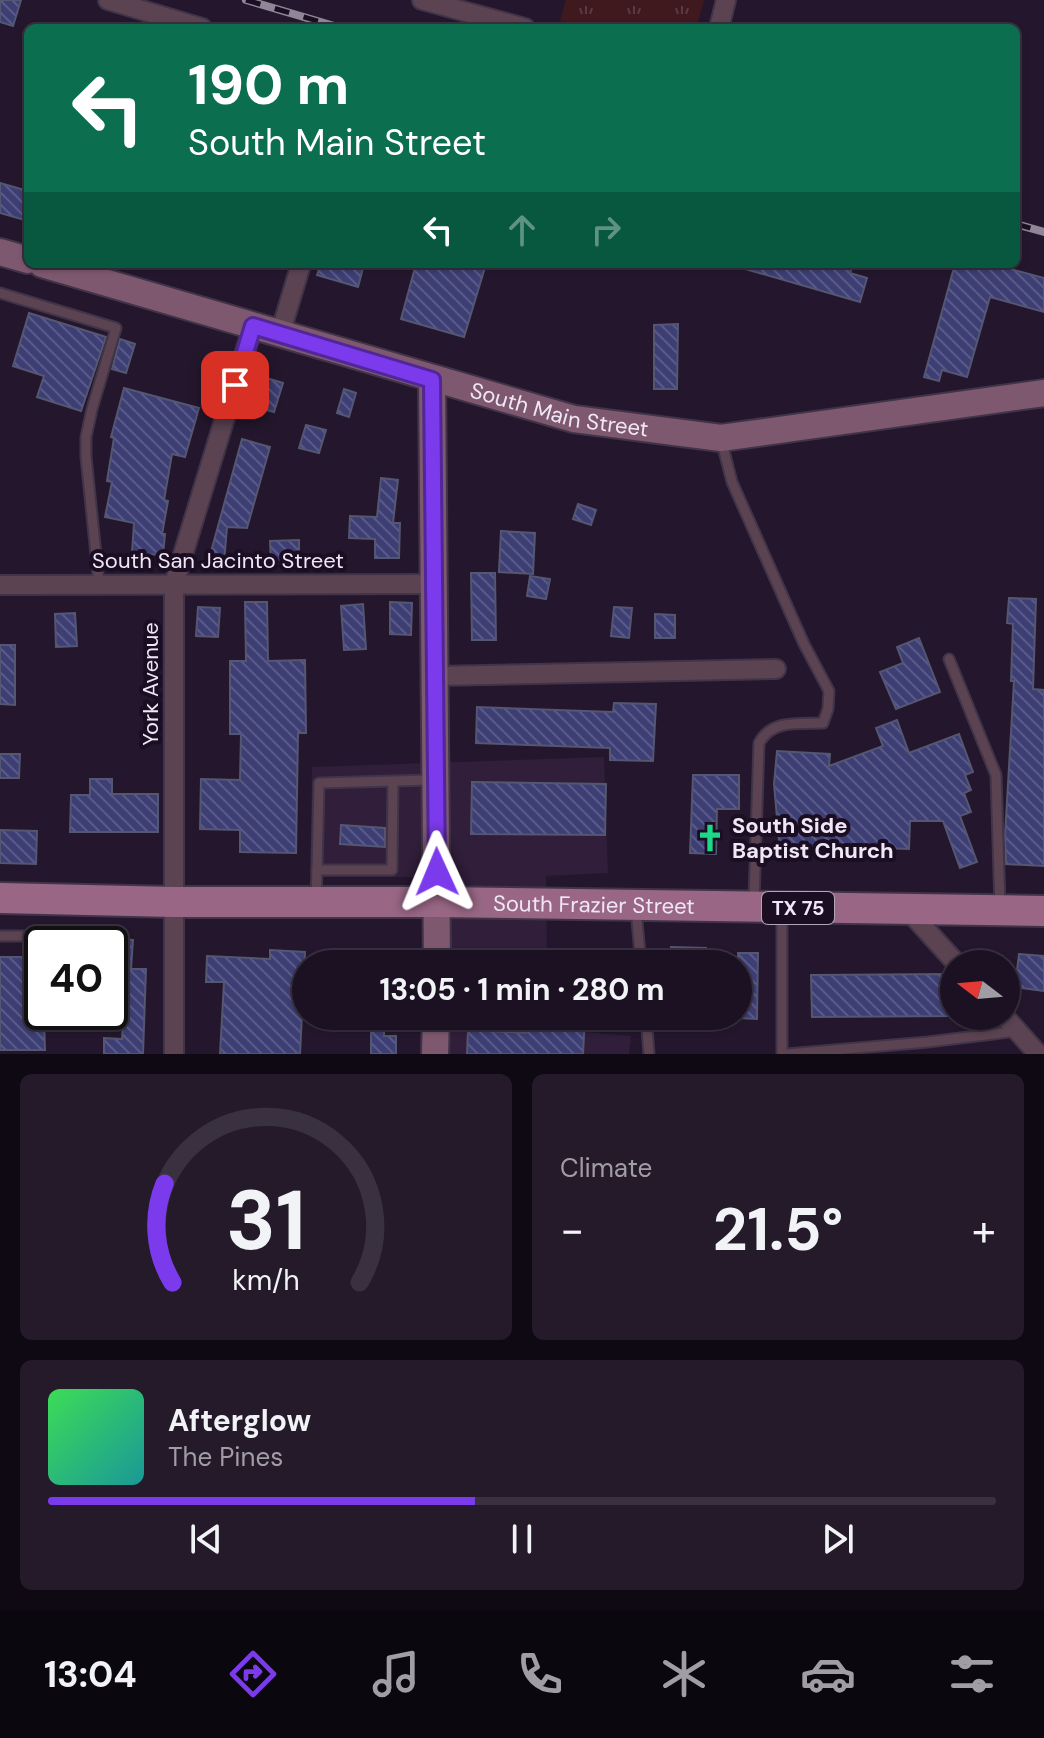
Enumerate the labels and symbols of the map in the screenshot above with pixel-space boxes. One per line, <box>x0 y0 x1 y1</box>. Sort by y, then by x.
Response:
pin <box>201 351 269 419</box>
street label: South Main Street <box>467 375 650 443</box>
street label: South San Jacinto Street <box>92 546 344 575</box>
street label: York Avenue <box>136 622 165 746</box>
place label: South Side Baptist Church <box>732 811 894 865</box>
church icon: South Side Baptist Church <box>695 823 725 853</box>
position arrow <box>395 830 479 914</box>
street label: South Frazier Street <box>493 888 695 920</box>
road number: TX 75 <box>762 892 834 924</box>
speed limit sign: 40 <box>24 926 128 1030</box>
north arrow <box>940 950 1020 1030</box>

